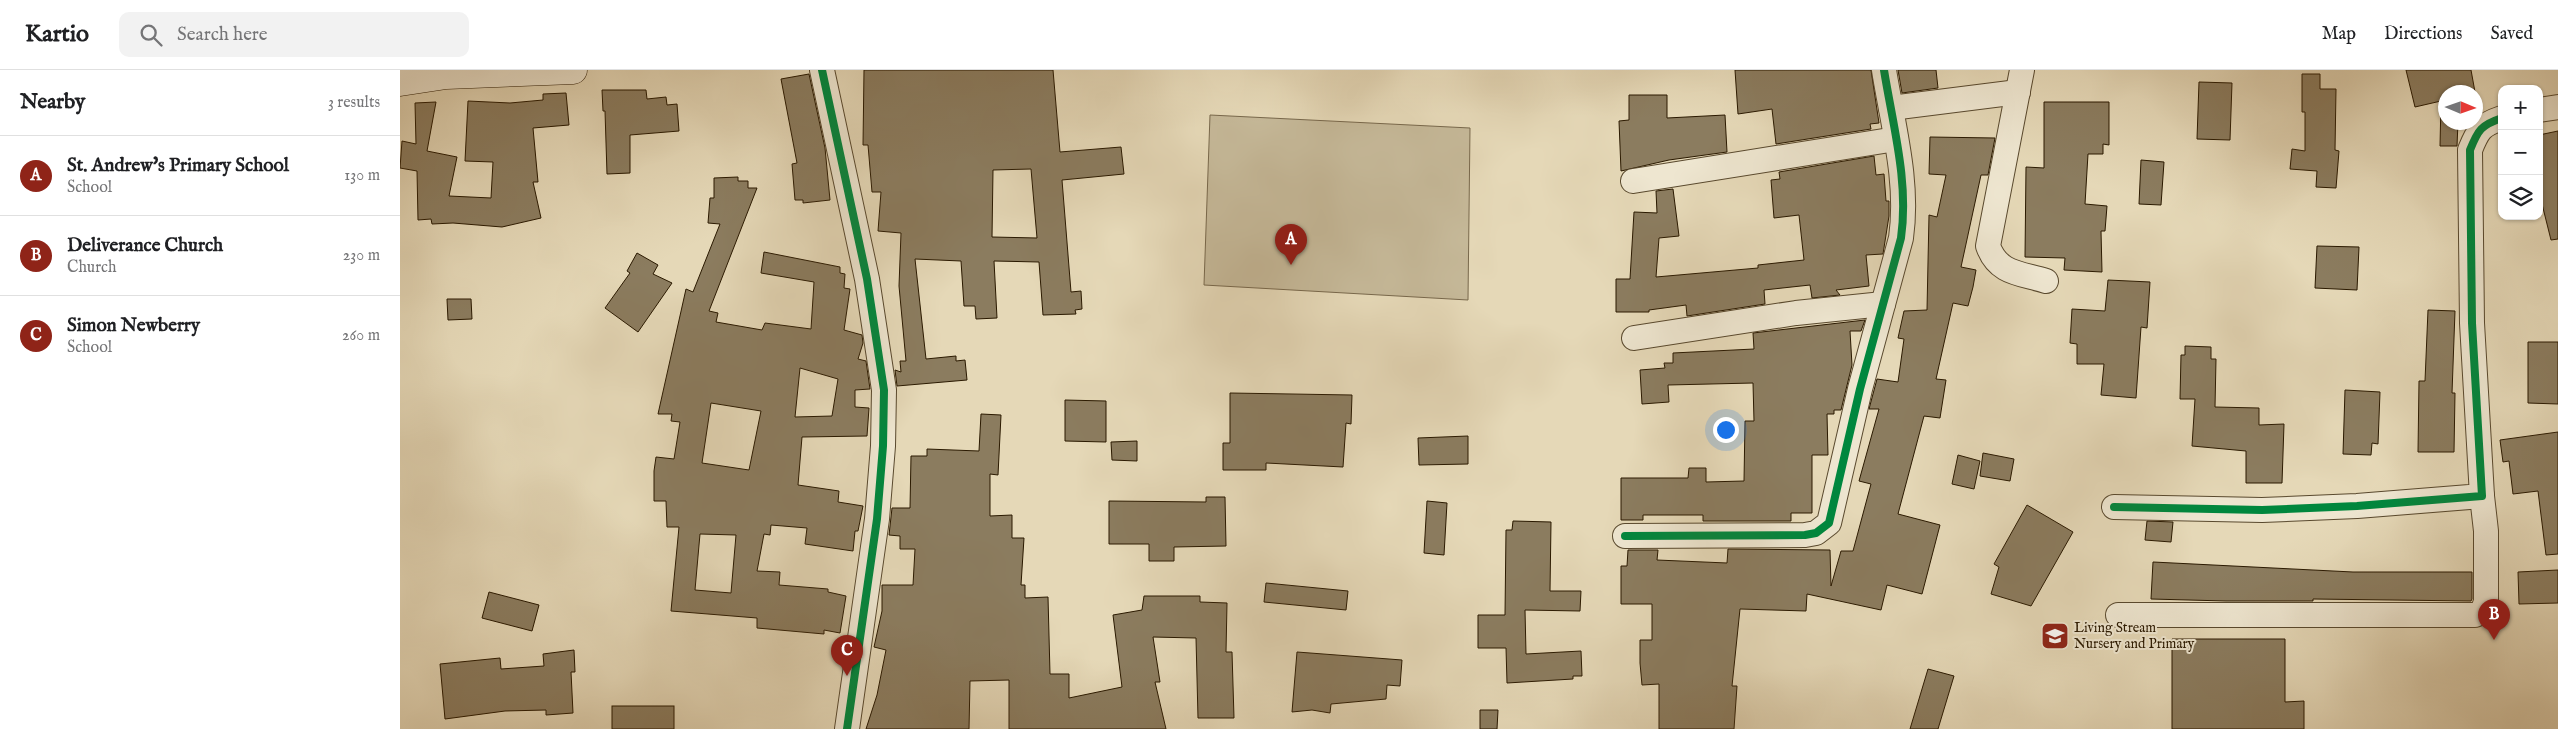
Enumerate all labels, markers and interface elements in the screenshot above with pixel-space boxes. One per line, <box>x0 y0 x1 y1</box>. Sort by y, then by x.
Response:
search box <box>119 12 469 57</box>
text: Kartio <box>25 19 89 50</box>
icon: search <box>137 21 165 49</box>
text: Search here <box>177 23 268 47</box>
text: Map <box>2322 23 2356 46</box>
text: Directions <box>2384 23 2462 46</box>
text: Saved <box>2490 23 2533 46</box>
north arrow <box>2438 85 2483 130</box>
map controls <box>2498 85 2543 220</box>
button: + <box>2498 85 2543 130</box>
text: Nearby <box>20 89 85 116</box>
text: 3 results <box>328 93 380 113</box>
button: − <box>2498 130 2543 175</box>
text: St. Andrew's Primary School <box>67 154 289 178</box>
text: A <box>31 166 41 186</box>
text: 130 m <box>344 166 380 186</box>
button: layers <box>2498 175 2543 220</box>
text: School <box>67 178 112 198</box>
pin: A <box>1275 224 1307 265</box>
text: Deliverance Church <box>67 234 223 258</box>
text: B <box>31 246 41 266</box>
text: 230 m <box>343 246 380 266</box>
text: Church <box>67 258 116 278</box>
text: Simon Newberry <box>67 314 200 338</box>
text: C <box>30 326 42 346</box>
text: 260 m <box>342 326 380 346</box>
text: School <box>67 338 112 358</box>
your location <box>1713 417 1739 443</box>
pin: B <box>2478 599 2510 640</box>
place label: Living Stream Nursery and Primary <box>2074 619 2195 653</box>
school or university icon: Living Stream Nursery and Primary <box>2040 621 2070 651</box>
pin: C <box>831 635 863 676</box>

